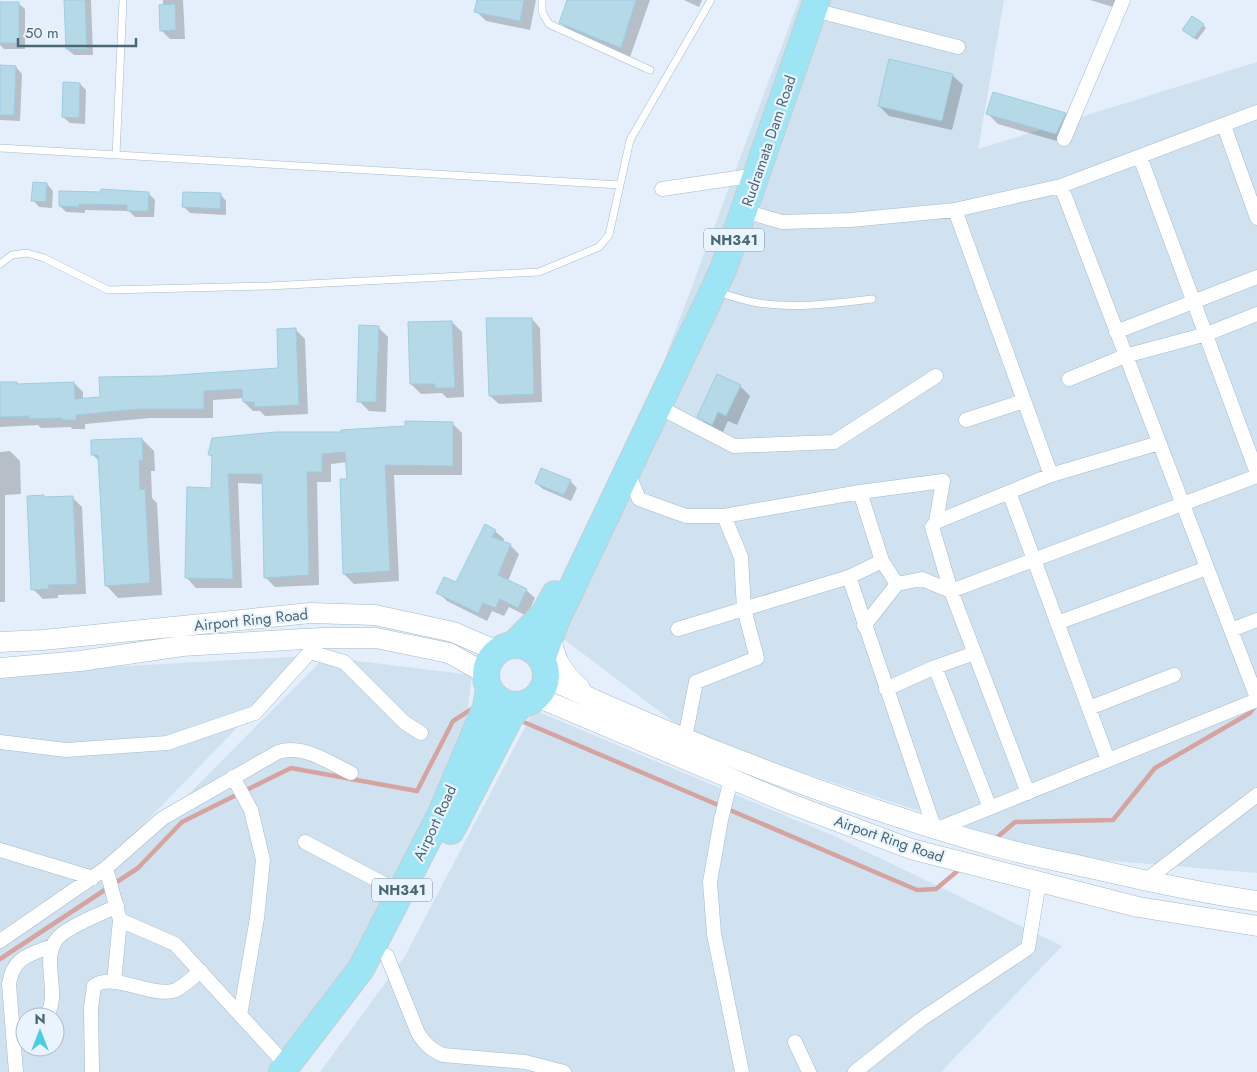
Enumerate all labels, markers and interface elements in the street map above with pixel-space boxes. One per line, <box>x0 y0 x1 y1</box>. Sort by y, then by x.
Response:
scale bar <box>18 15 135 47</box>
text: 50 m <box>25 22 59 44</box>
street label: Rudramata Dam Road <box>736 72 802 210</box>
road number: NH341 <box>704 228 764 252</box>
street label: Airport Ring Road <box>193 603 309 637</box>
street label: Airport Road <box>408 782 462 864</box>
street label: Airport Ring Road <box>831 810 947 868</box>
road number: NH341 <box>372 878 432 902</box>
north arrow <box>15 1007 65 1057</box>
text: N <box>34 1009 46 1029</box>

